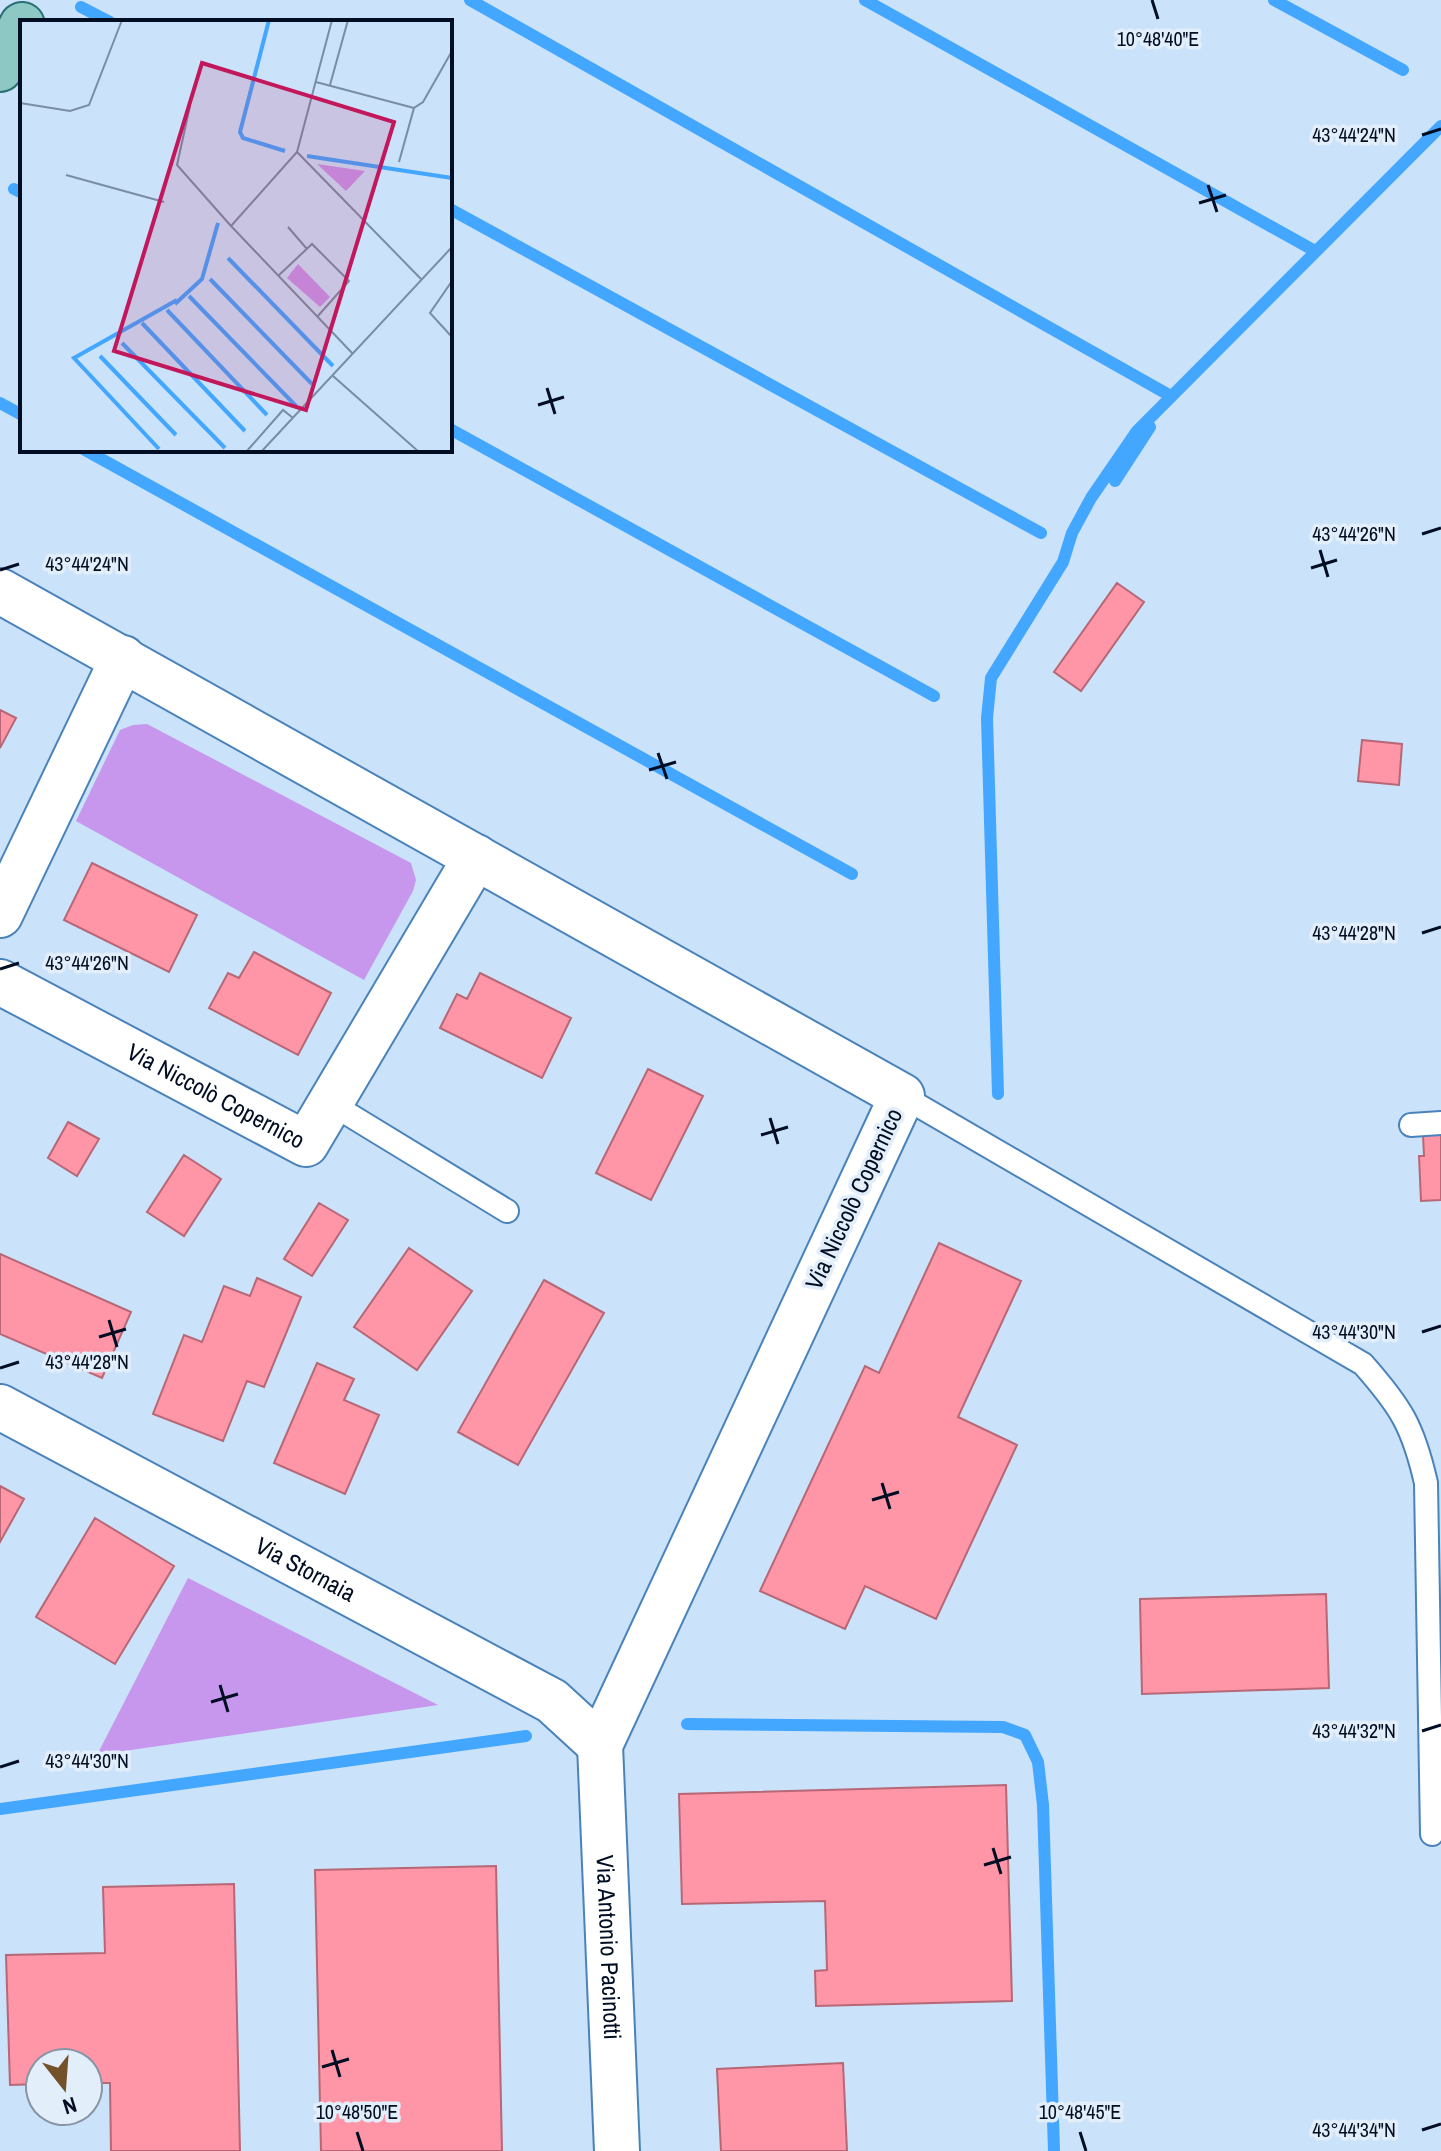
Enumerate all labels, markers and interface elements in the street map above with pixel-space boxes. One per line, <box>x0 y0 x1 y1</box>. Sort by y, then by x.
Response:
inset map <box>20 20 452 452</box>
text: 10°48'40"E <box>1117 25 1199 52</box>
text: 43°44'24"N <box>1312 121 1396 148</box>
text: 43°44'26"N <box>1312 520 1396 547</box>
text: 43°44'24"N <box>45 550 129 577</box>
text: 43°44'28"N <box>1312 919 1396 946</box>
text: 43°44'26"N <box>45 949 129 976</box>
street label: Via Niccolò Copernico <box>122 1035 311 1155</box>
street label: Via Niccolò Copernico <box>797 1103 909 1294</box>
text: 43°44'30"N <box>1312 1318 1396 1345</box>
text: 43°44'28"N <box>45 1348 129 1375</box>
street label: Via Stornaia <box>250 1529 362 1609</box>
text: 43°44'32"N <box>1312 1717 1396 1744</box>
text: 43°44'30"N <box>45 1747 129 1774</box>
street label: Via Antonio Pacinotti <box>590 1854 629 2040</box>
north arrow <box>24 2047 104 2127</box>
text: N <box>59 2090 80 2122</box>
text: 10°48'50"E <box>316 2098 398 2125</box>
text: 10°48'45"E <box>1039 2098 1121 2125</box>
text: 43°44'34"N <box>1312 2116 1396 2143</box>

